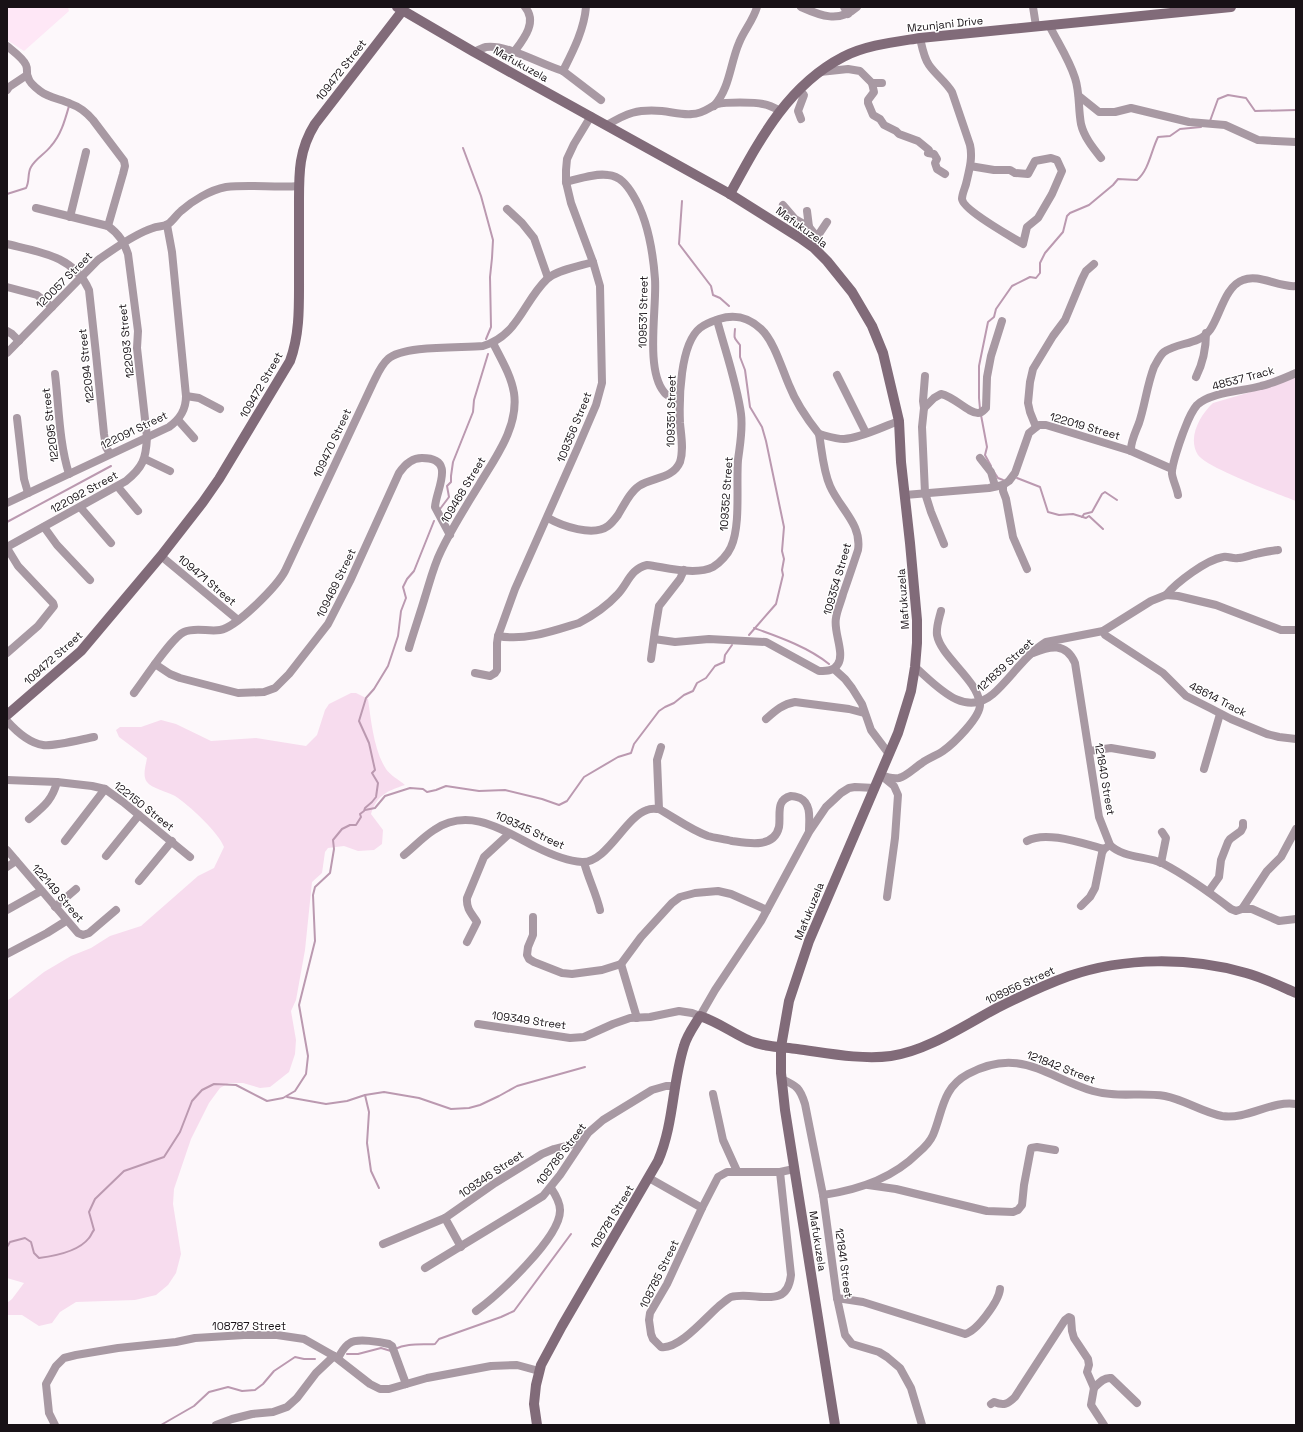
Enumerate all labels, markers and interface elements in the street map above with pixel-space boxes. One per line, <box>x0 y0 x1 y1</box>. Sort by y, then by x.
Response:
street label: Mzunjani Drive <box>906 13 984 35</box>
street label: 109472 Street <box>313 37 369 103</box>
street label: Mafukuzela <box>491 43 552 85</box>
street label: Mafukuzela <box>773 203 831 251</box>
street label: 120057 Street <box>33 249 95 311</box>
street label: 109531 Street <box>635 276 651 348</box>
street label: 122093 Street <box>115 303 137 379</box>
street label: 122094 Street <box>75 328 97 404</box>
street label: 109472 Street <box>236 349 286 421</box>
street label: 48537 Track <box>1210 363 1276 393</box>
street label: 109351 Street <box>663 375 679 447</box>
street label: 122095 Street <box>39 387 61 463</box>
street label: 109356 Street <box>554 390 594 464</box>
street label: 109470 Street <box>310 406 354 480</box>
street label: 122091 Street <box>98 408 170 452</box>
street label: 122019 Street <box>1048 409 1122 443</box>
street label: 109468 Street <box>438 454 488 526</box>
street label: 109352 Street <box>716 456 736 532</box>
street label: 122092 Street <box>48 468 120 516</box>
street label: 109354 Street <box>820 541 854 617</box>
street label: 109469 Street <box>313 546 359 620</box>
street label: 109471 Street <box>175 551 239 609</box>
street label: Mafukuzela <box>894 568 912 630</box>
street label: 109472 Street <box>21 628 85 688</box>
street label: 121839 Street <box>974 635 1036 695</box>
street label: 48614 Track <box>1187 679 1249 720</box>
street label: 121840 Street <box>1092 742 1118 816</box>
street label: 122150 Street <box>111 778 177 834</box>
street label: 109345 Street <box>493 808 567 852</box>
street label: 122149 Street <box>29 861 87 925</box>
street label: Mafukuzela <box>791 880 827 942</box>
street label: 108956 Street <box>983 963 1057 1007</box>
street label: 109349 Street <box>491 1008 567 1032</box>
street label: 121842 Street <box>1025 1047 1097 1087</box>
street label: 108786 Street <box>533 1120 589 1188</box>
street label: 109346 Street <box>456 1147 526 1201</box>
street label: 108781 Street <box>587 1182 637 1252</box>
street label: Mafukuzela <box>806 1210 830 1273</box>
street label: 121841 Street <box>832 1227 856 1299</box>
street label: 108785 Street <box>636 1237 682 1311</box>
street label: 108787 Street <box>212 1319 286 1333</box>

